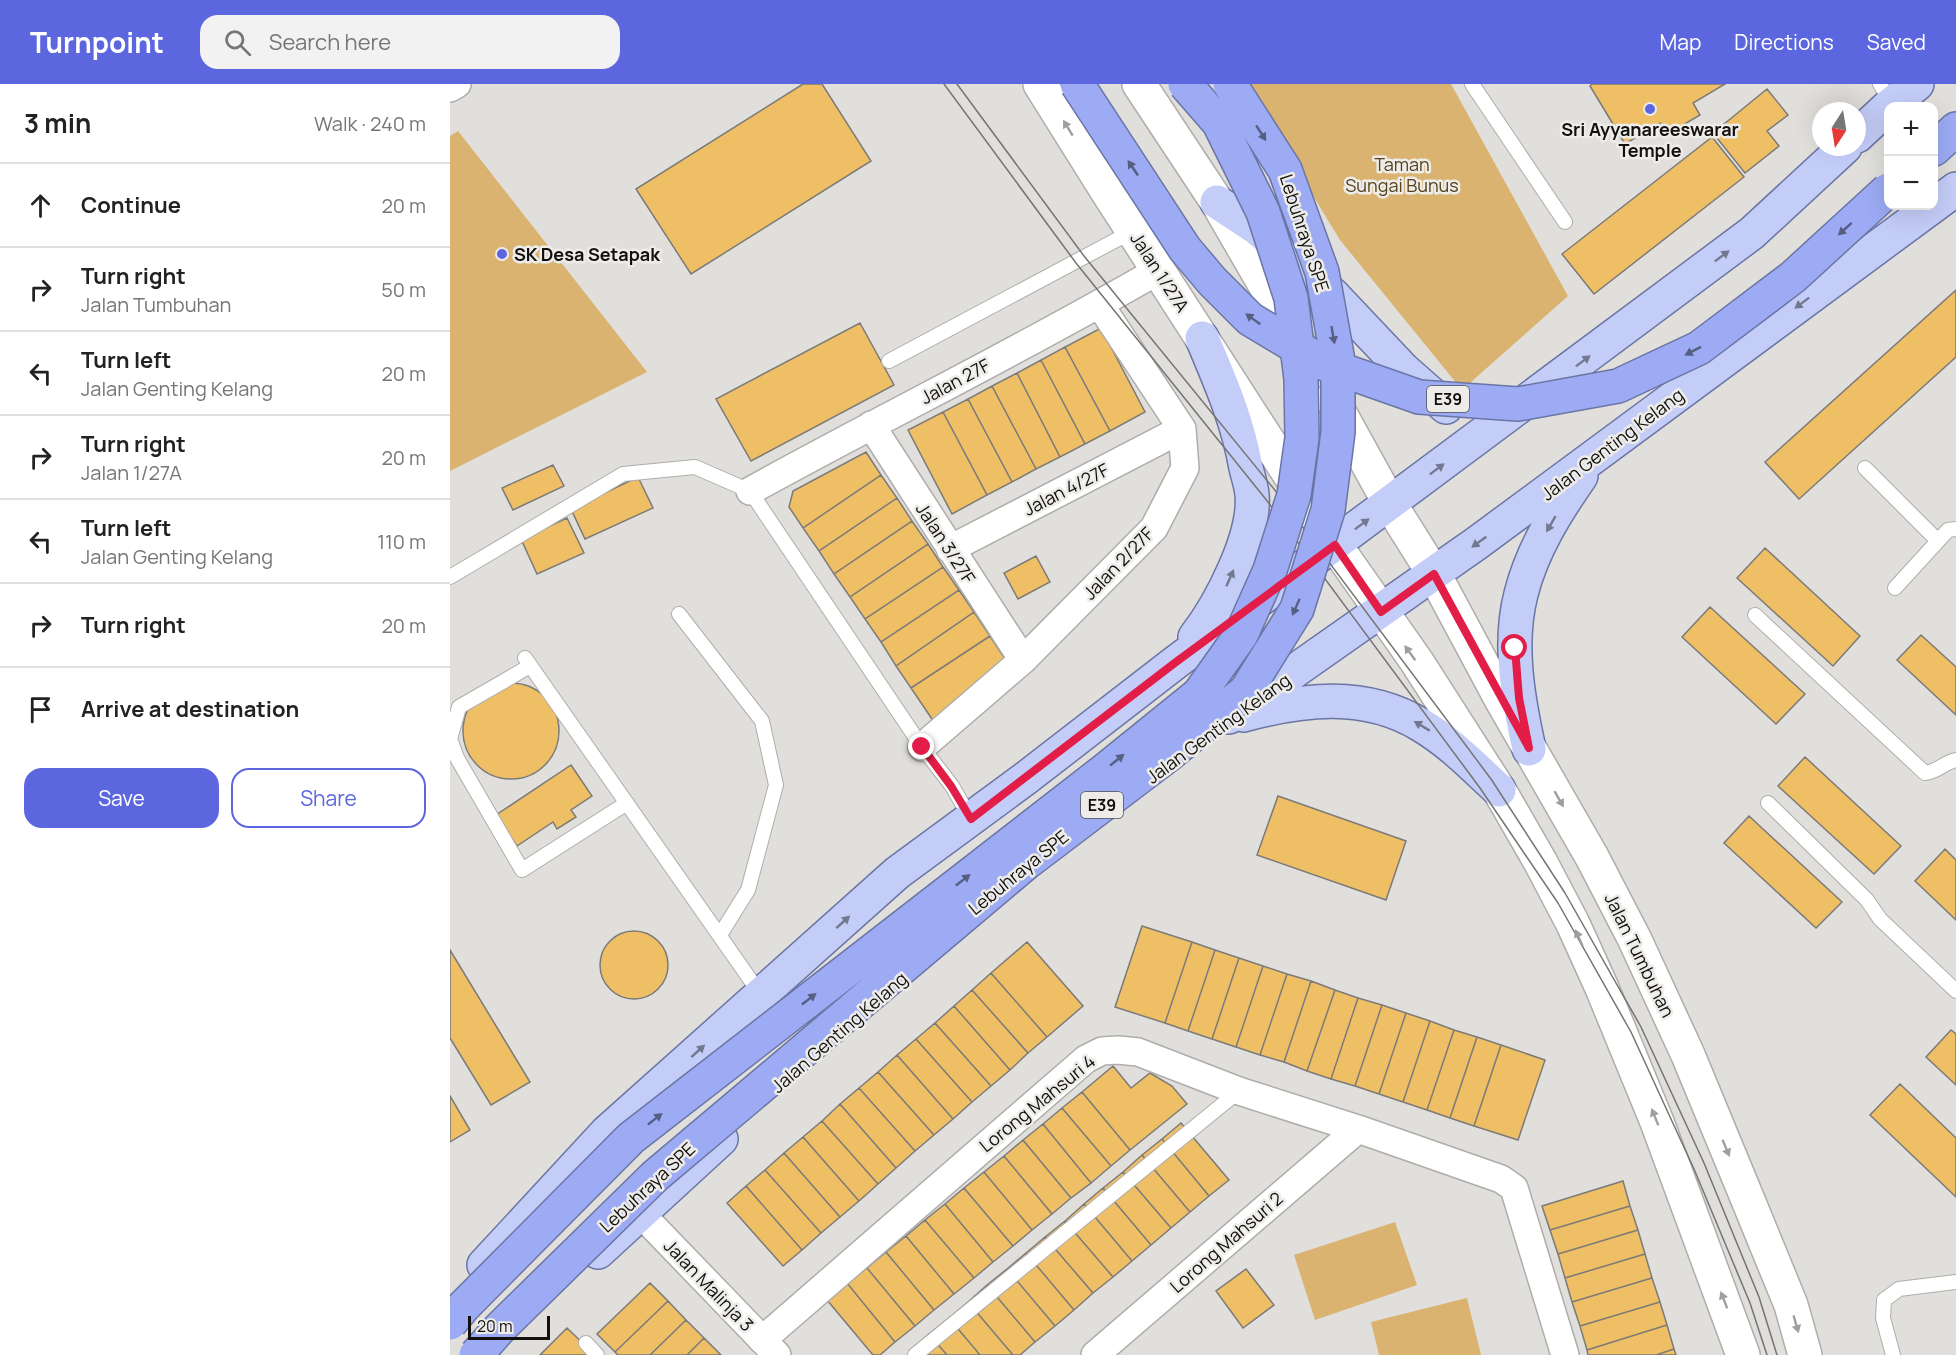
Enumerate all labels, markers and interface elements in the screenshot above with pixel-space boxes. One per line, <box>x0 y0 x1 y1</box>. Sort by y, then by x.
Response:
search box <box>200 15 620 69</box>
text: Turnpoint <box>30 23 164 61</box>
icon: search <box>221 26 254 59</box>
text: Search here <box>269 27 391 57</box>
text: Map <box>1660 28 1701 56</box>
text: Directions <box>1734 28 1834 56</box>
text: Saved <box>1867 28 1926 56</box>
marker: Sri Ayyanareeswarar Temple <box>1643 102 1657 116</box>
north arrow <box>1812 102 1866 156</box>
map controls <box>1884 102 1938 210</box>
button: + <box>1884 102 1938 156</box>
text: 3 min <box>24 105 91 141</box>
text: Walk · 240 m <box>314 110 426 137</box>
place label: Sri Ayyanareeswarar Temple <box>1561 117 1739 162</box>
one-way arrow <box>1062 120 1073 136</box>
one-way arrow <box>1256 125 1267 141</box>
park label: Taman Sungai Bunus <box>1345 152 1459 197</box>
button: − <box>1884 156 1938 210</box>
one-way arrow <box>1127 160 1139 176</box>
street label: Lebuhraya SPE <box>1275 171 1335 295</box>
icon: ahead <box>24 189 57 222</box>
text: Continue <box>81 190 181 220</box>
text: 20 m <box>381 192 426 219</box>
one-way arrow <box>1838 222 1853 235</box>
street label: Jalan 1/27A <box>1125 227 1195 317</box>
place label: SK Desa Setapak <box>514 242 661 266</box>
marker: SK Desa Setapak <box>495 247 509 261</box>
one-way arrow <box>1715 251 1730 263</box>
text: Turn right <box>81 261 186 291</box>
icon: right <box>24 273 57 306</box>
text: 50 m <box>381 276 426 303</box>
text: Jalan Tumbuhan <box>81 291 231 318</box>
one-way arrow <box>1795 297 1811 309</box>
one-way arrow <box>1246 314 1261 326</box>
one-way arrow <box>1329 325 1338 344</box>
text: Turn left <box>81 345 171 375</box>
one-way arrow <box>1684 345 1702 355</box>
street label: Jalan 27F <box>916 353 994 409</box>
one-way arrow <box>1575 354 1591 367</box>
icon: left <box>24 357 57 390</box>
text: 20 m <box>381 360 426 387</box>
text: Jalan Genting Kelang <box>81 375 273 402</box>
street label: Jalan Genting Kelang <box>1536 382 1688 506</box>
road number: E39 <box>1427 386 1469 412</box>
text: Turn right <box>81 429 186 459</box>
icon: right <box>24 441 57 474</box>
text: 20 m <box>381 444 426 471</box>
street label: Jalan 4/27F <box>1019 457 1113 521</box>
text: Jalan 1/27A <box>81 459 182 486</box>
one-way arrow <box>1429 463 1445 475</box>
street label: Jalan 3/27F <box>911 498 981 588</box>
text: Turn left <box>81 513 171 543</box>
one-way arrow <box>1546 515 1556 532</box>
one-way arrow <box>1355 519 1370 531</box>
street label: Jalan 2/27F <box>1077 521 1159 605</box>
icon: left <box>24 525 57 558</box>
text: 110 m <box>377 528 426 555</box>
one-way arrow <box>1472 535 1487 547</box>
text: Jalan Genting Kelang <box>81 543 273 570</box>
one-way arrow <box>1226 569 1235 587</box>
one-way arrow <box>1292 599 1301 616</box>
icon: right <box>24 609 57 642</box>
text: Turn right <box>81 610 186 640</box>
text: 20 m <box>381 612 426 639</box>
route start <box>1501 634 1527 660</box>
one-way arrow <box>1405 645 1417 660</box>
street label: Jalan Genting Kelang <box>1141 667 1295 789</box>
icon: arrive <box>24 693 57 726</box>
text: Arrive at destination <box>81 694 299 724</box>
one-way arrow <box>1413 721 1430 731</box>
route end <box>908 733 934 759</box>
one-way arrow <box>1110 755 1125 767</box>
button: Save <box>24 768 219 828</box>
button: Share <box>231 768 426 828</box>
one-way arrow <box>1553 791 1564 807</box>
road number: E39 <box>1081 792 1123 818</box>
street label: Lebuhraya SPE <box>963 824 1073 920</box>
one-way arrow <box>955 874 971 886</box>
street label: Jalan Tumbuhan <box>1600 889 1680 1021</box>
one-way arrow <box>835 916 850 929</box>
one-way arrow <box>1574 928 1584 946</box>
street label: Jalan Genting Kelang <box>766 966 912 1098</box>
one-way arrow <box>802 994 817 1006</box>
one-way arrow <box>690 1044 705 1058</box>
street label: Lorong Mahsuri 4 <box>974 1049 1100 1157</box>
one-way arrow <box>1650 1108 1659 1126</box>
one-way arrow <box>647 1112 663 1125</box>
street label: Lebuhraya SPE <box>594 1137 700 1237</box>
one-way arrow <box>1722 1139 1731 1157</box>
street label: Lorong Mahsuri 2 <box>1164 1186 1288 1298</box>
street label: Jalan Malinja 3 <box>659 1234 759 1336</box>
one-way arrow <box>1718 1291 1728 1309</box>
scale bar <box>468 1313 550 1340</box>
text: 20 m <box>477 1315 513 1337</box>
one-way arrow <box>1792 1315 1801 1333</box>

